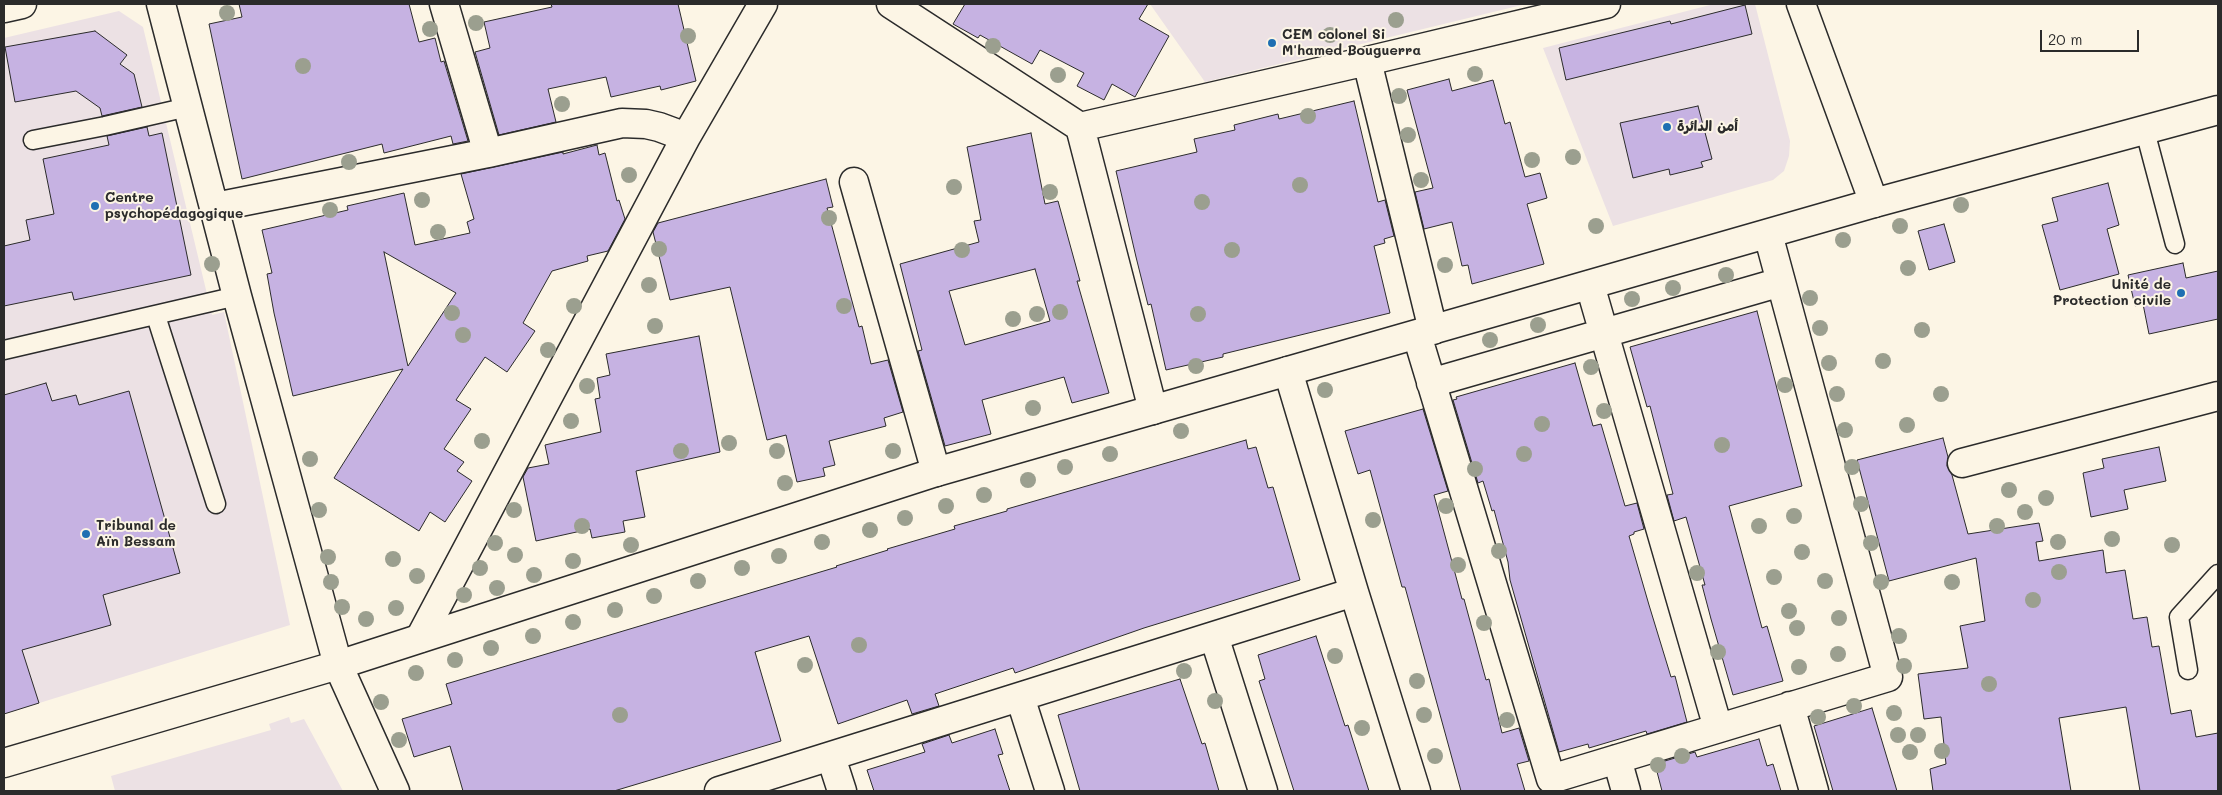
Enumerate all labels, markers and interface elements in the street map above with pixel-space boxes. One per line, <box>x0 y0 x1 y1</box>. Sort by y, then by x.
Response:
scale bar <box>2042 20 2141 52</box>
place label: CEM colonel Si M'hamed Bouguerra <box>1282 27 1421 59</box>
text: 20 m <box>2048 29 2082 49</box>
marker: CEM colonel Si M'hamed Bouguerra <box>1266 37 1278 49</box>
place label: أمن الدائرة <box>1677 119 1738 135</box>
marker: أمن الدائرة <box>1661 121 1673 133</box>
place label: Centre psychopédagogique <box>105 190 243 222</box>
marker: Centre psychopédagogique <box>89 200 101 212</box>
place label: Unité de Protection civile <box>2053 277 2171 310</box>
marker: Unité de Protection civile <box>2175 287 2187 299</box>
place label: Tribunal de Aïn Bessam <box>96 518 176 550</box>
marker: Tribunal de Aïn Bessam <box>80 528 92 540</box>

